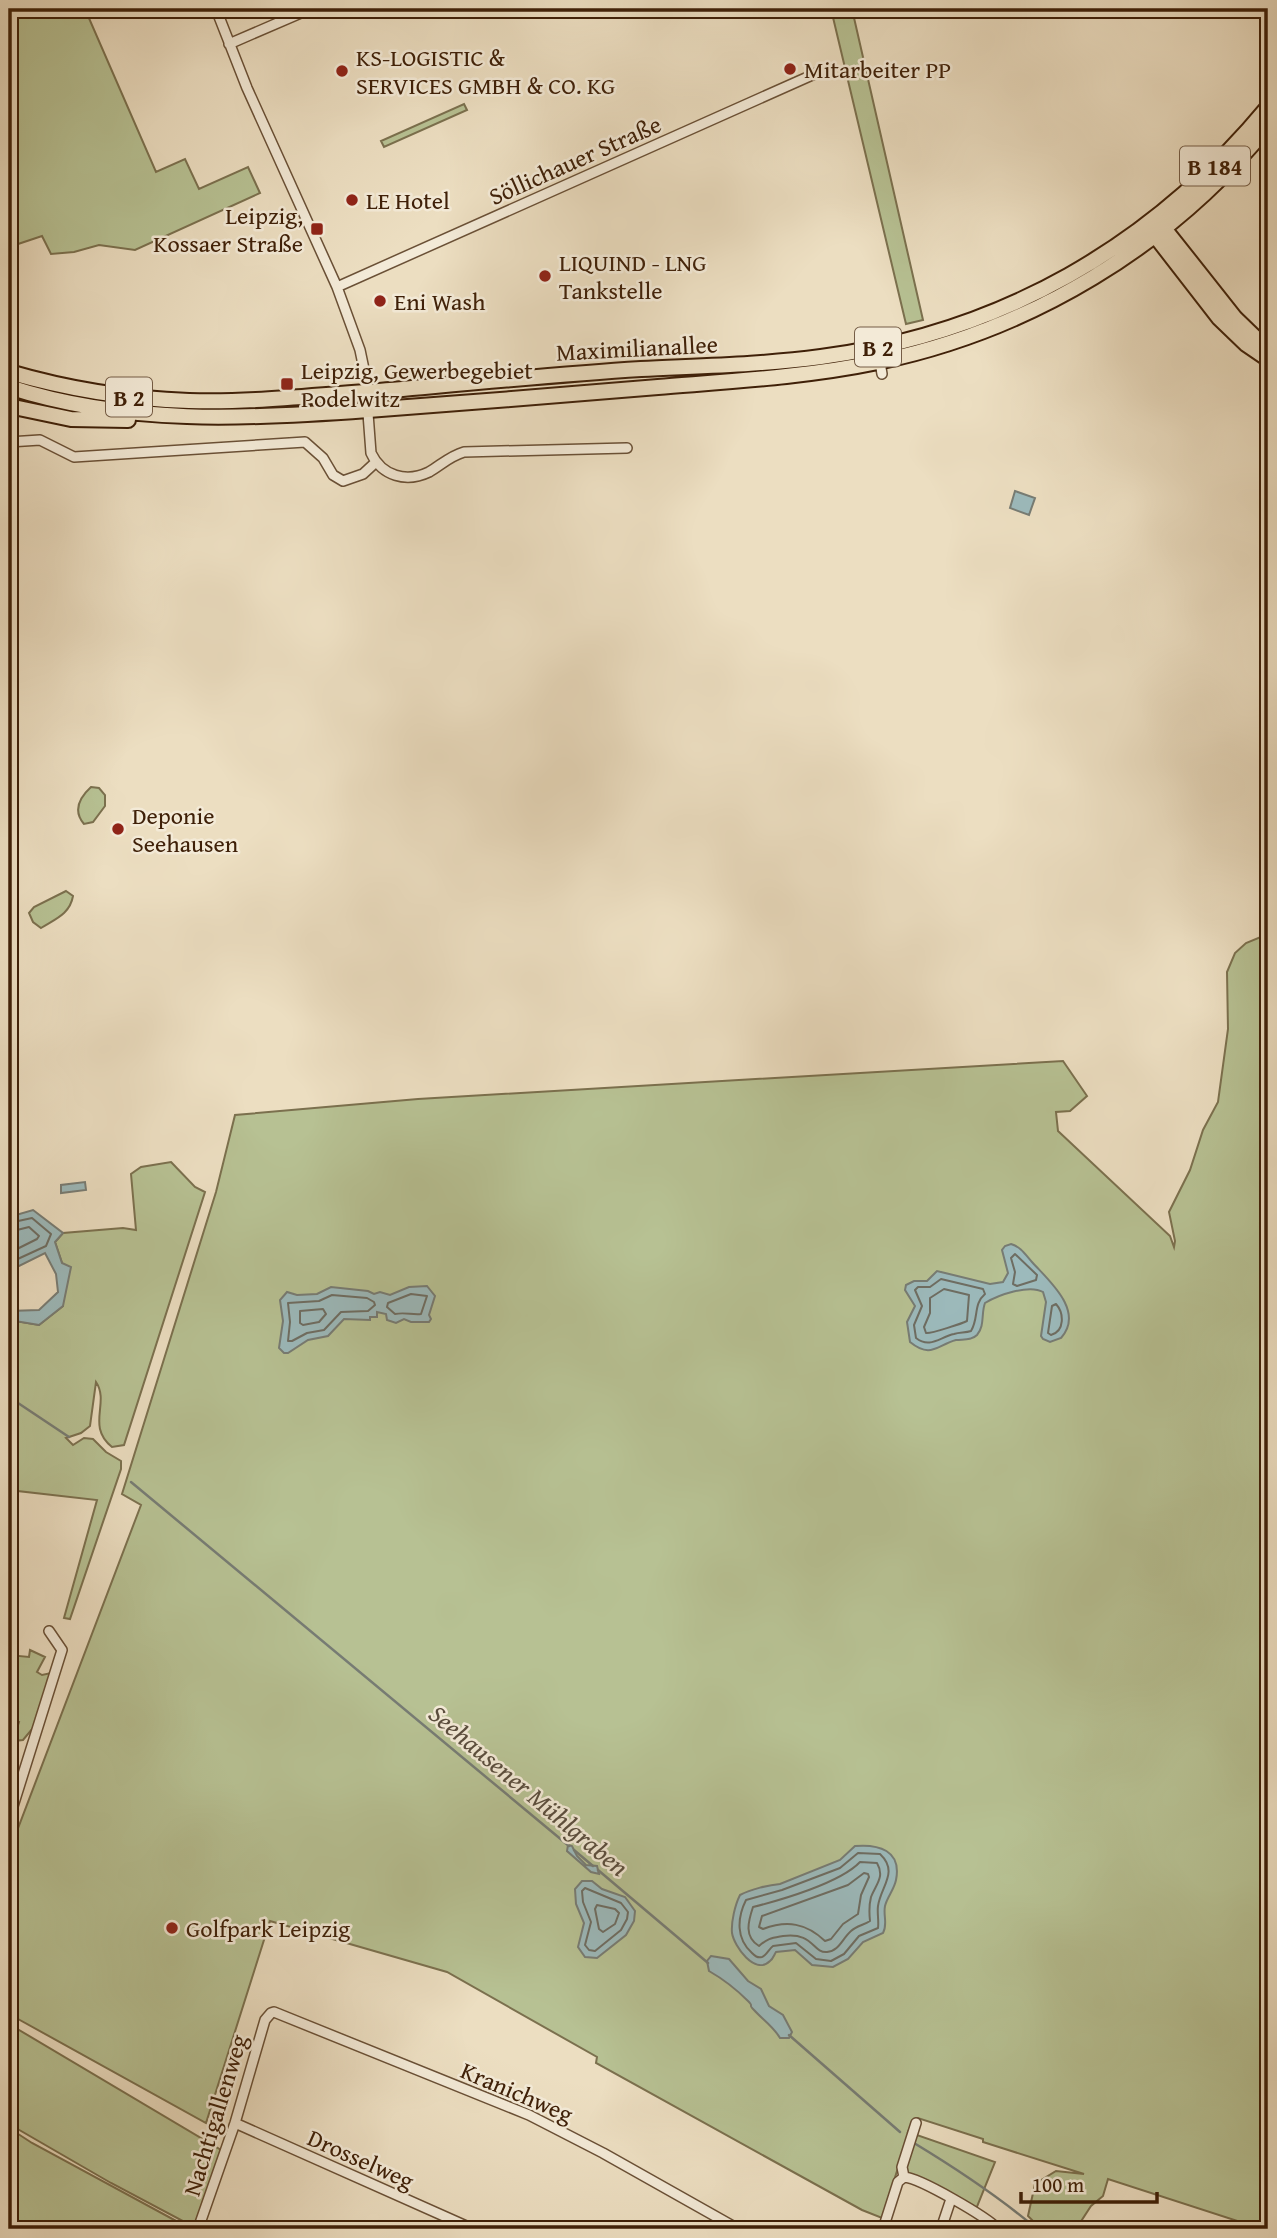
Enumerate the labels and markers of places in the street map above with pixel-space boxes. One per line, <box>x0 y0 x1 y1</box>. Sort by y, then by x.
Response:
place label: KS-LOGISTIC & SERVICES GMBH & CO. KG <box>356 40 615 103</box>
place label: Mitarbeiter PP <box>804 52 951 87</box>
marker: Mitarbeiter PP <box>782 61 798 77</box>
marker: KS-LOGISTIC & SERVICES GMBH & CO. KG <box>334 63 350 79</box>
place label: LE Hotel <box>366 183 450 218</box>
marker: LE Hotel <box>344 192 360 208</box>
place label: Leipzig, Kossaer Straße <box>153 198 303 261</box>
marker: Leipzig, Kossaer Straße <box>309 221 325 237</box>
place label: LIQUIND - LNG Tankstelle <box>559 245 706 308</box>
marker: LIQUIND - LNG Tankstelle <box>537 268 553 284</box>
place label: Eni Wash <box>394 284 486 319</box>
marker: Eni Wash <box>372 293 388 309</box>
place label: Leipzig, Gewerbegebiet Podelwitz <box>301 353 533 416</box>
marker: Leipzig, Gewerbegebiet Podelwitz <box>279 376 295 392</box>
place label: Deponie Seehausen <box>132 798 239 861</box>
marker: Deponie Seehausen <box>110 821 126 837</box>
place label: Golfpark Leipzig <box>186 1911 350 1946</box>
marker: Golfpark Leipzig <box>164 1920 180 1936</box>

